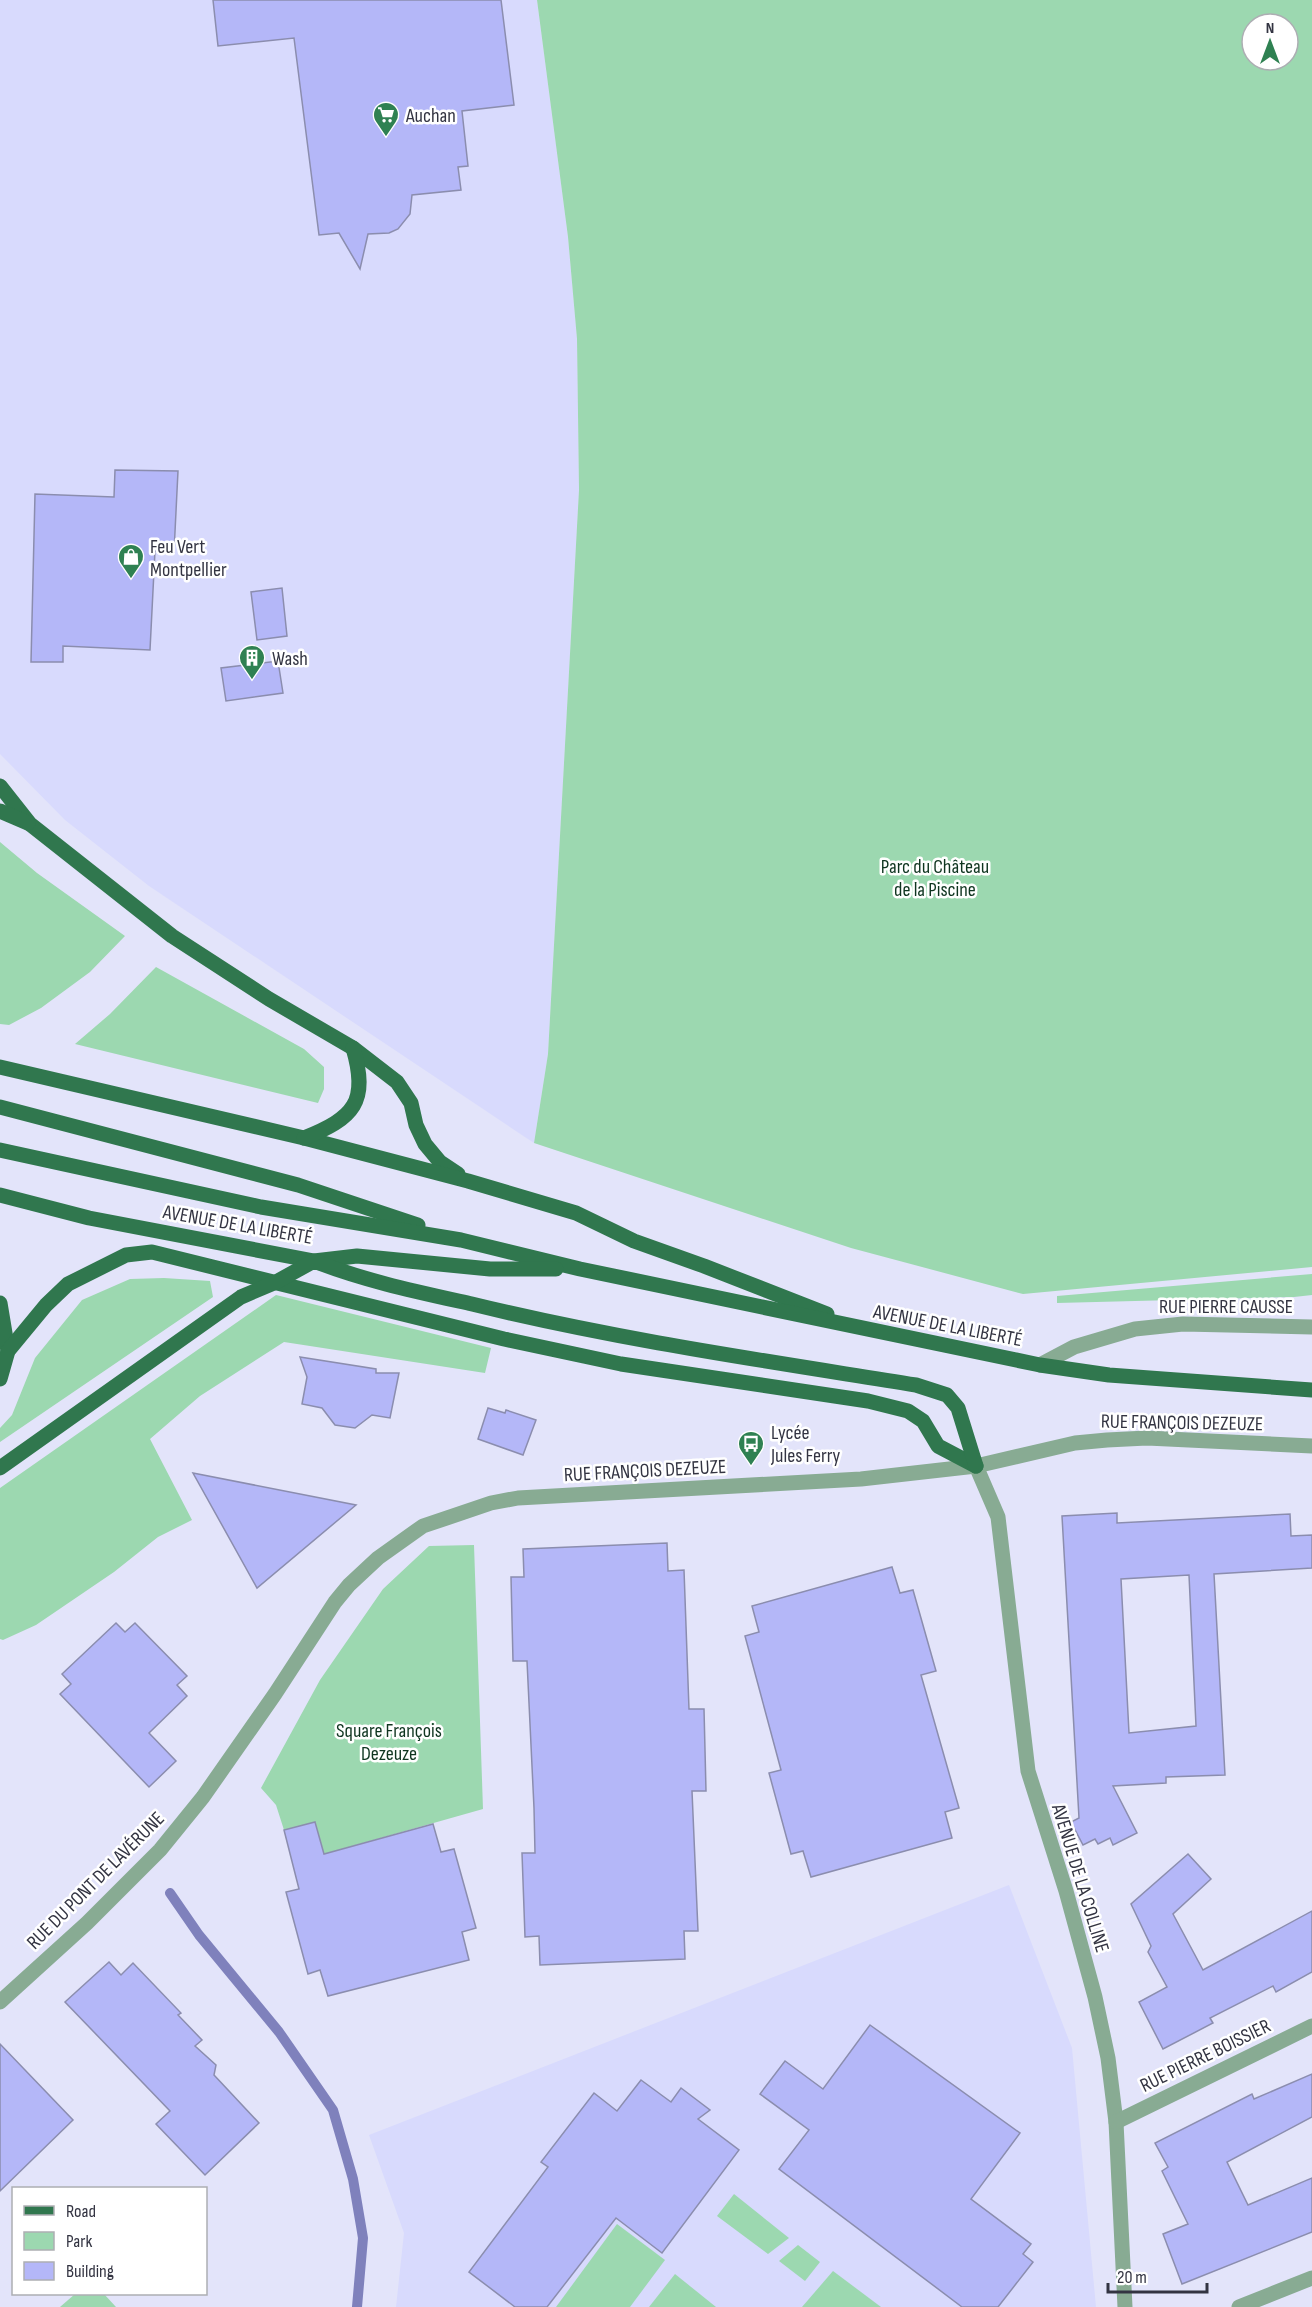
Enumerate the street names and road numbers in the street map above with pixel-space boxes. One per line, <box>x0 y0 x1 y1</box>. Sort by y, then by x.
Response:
street label: AVENUE DE LA LIBERTÉ <box>160 1200 314 1250</box>
street label: RUE PIERRE CAUSSE <box>1159 1295 1293 1319</box>
street label: AVENUE DE LA LIBERTÉ <box>870 1300 1024 1352</box>
street label: RUE FRANÇOIS DEZEUZE <box>1101 1410 1263 1436</box>
street label: RUE FRANÇOIS DEZEUZE <box>563 1455 727 1487</box>
street label: AVENUE DE LA COLLINE <box>1046 1800 1114 1955</box>
street label: RUE DU PONT DE LAVÉRUNE <box>22 1807 169 1954</box>
street label: RUE PIERRE BOISSIER <box>1136 2014 1275 2098</box>

